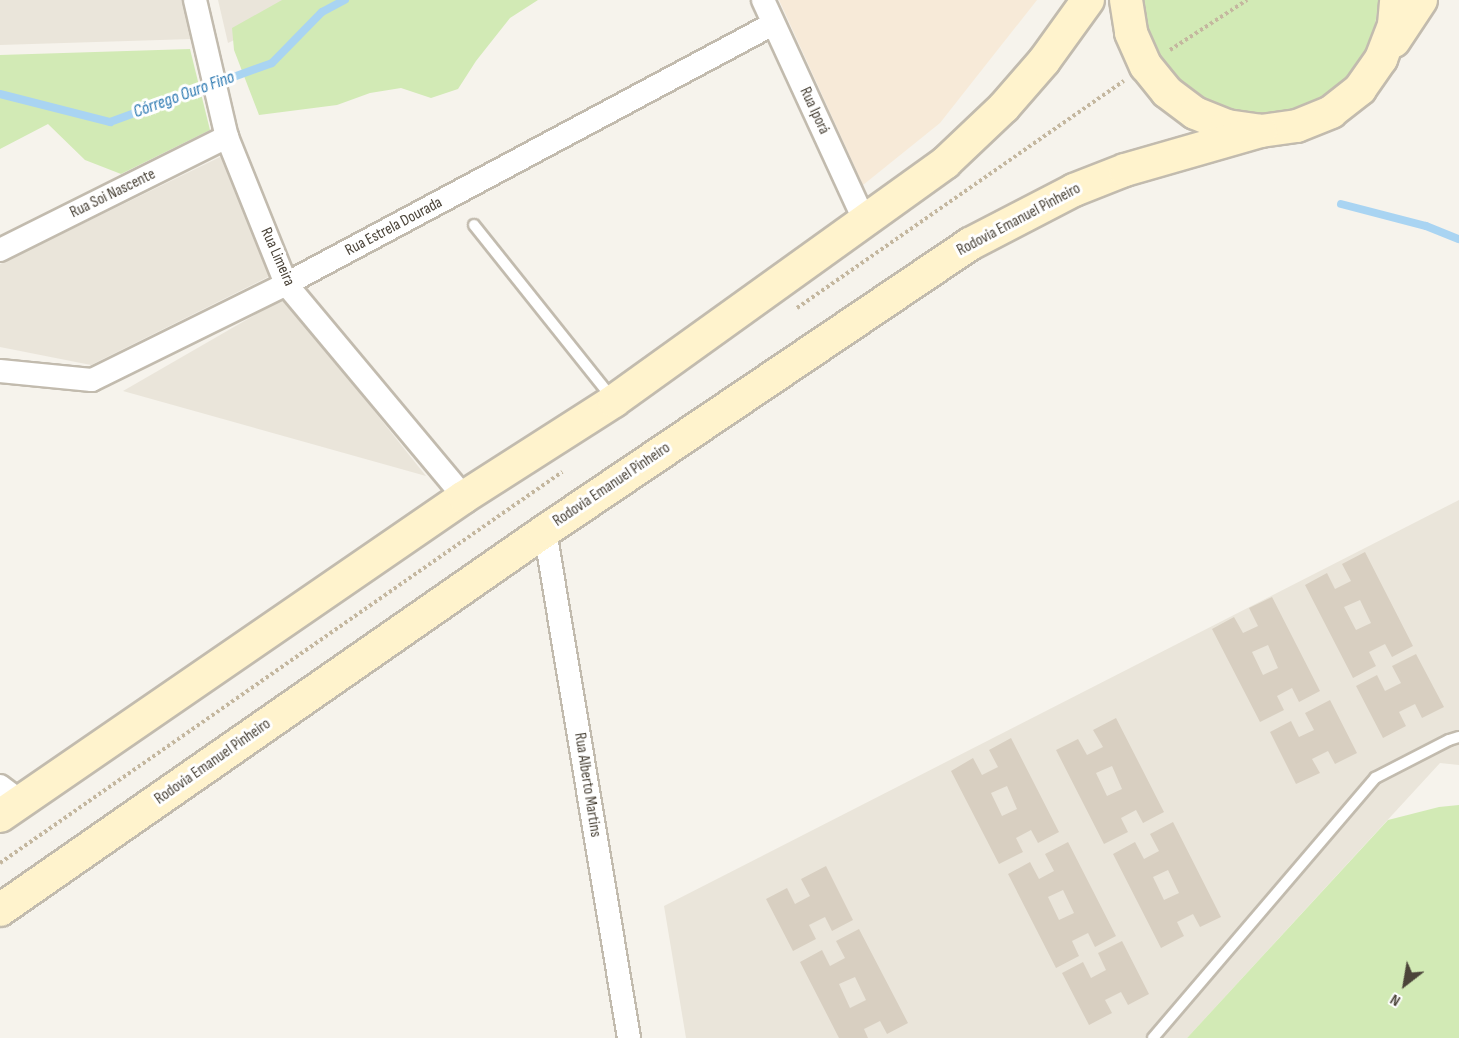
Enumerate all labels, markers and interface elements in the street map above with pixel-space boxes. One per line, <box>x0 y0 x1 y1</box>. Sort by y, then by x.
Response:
water label: Córrego Ouro Fino <box>130 67 238 123</box>
street label: Rua Iporá <box>795 84 833 138</box>
street label: Rua Soi Nascente <box>67 165 159 223</box>
street label: Rodovia Emanuel Pinheiro <box>954 179 1084 261</box>
street label: Rua Estrela Dourada <box>342 193 446 261</box>
street label: Rua Limeira <box>256 225 298 289</box>
street label: Rodovia Emanuel Pinheiro <box>550 439 674 531</box>
street label: Rodovia Emanuel Pinheiro <box>151 715 275 809</box>
street label: Rua Alberto Martins <box>569 731 605 839</box>
north arrow <box>1375 954 1435 1014</box>
text: N <box>1387 990 1404 1010</box>

